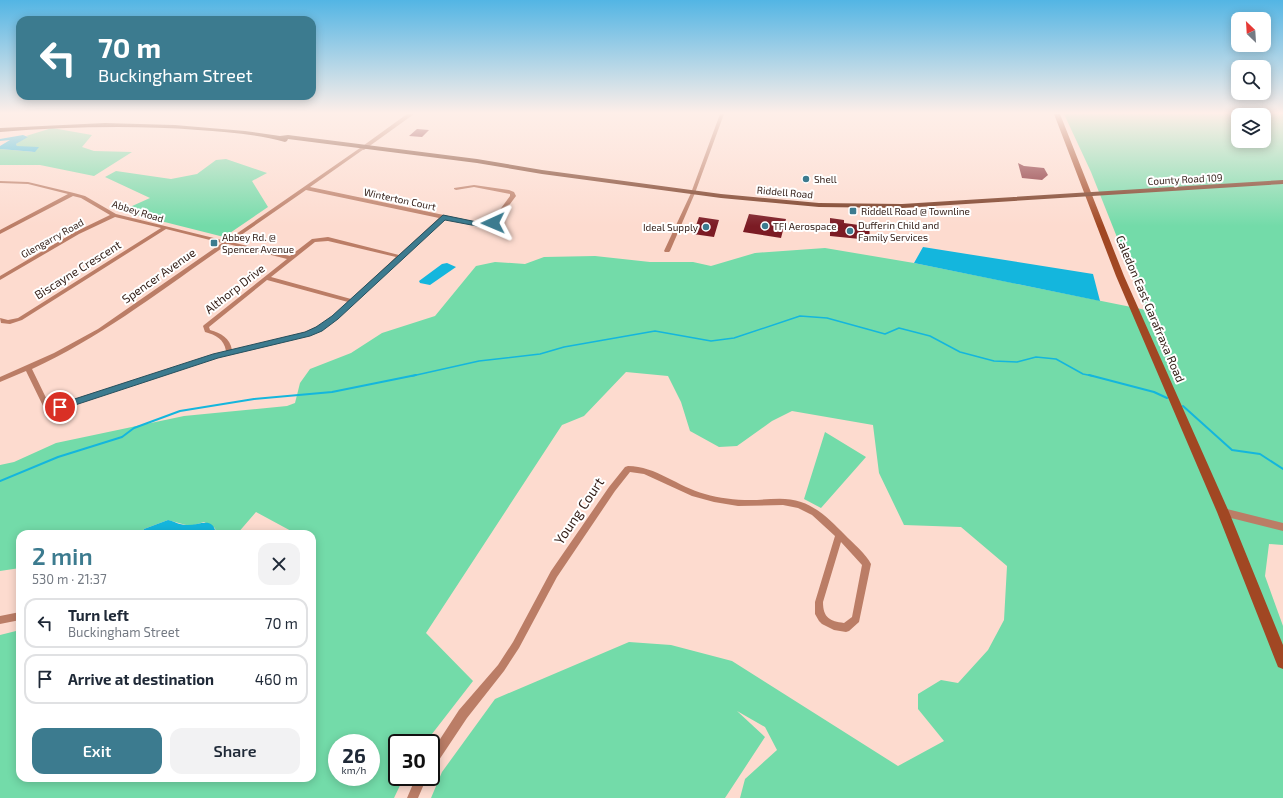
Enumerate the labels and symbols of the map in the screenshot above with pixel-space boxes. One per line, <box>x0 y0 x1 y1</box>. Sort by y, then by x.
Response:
north arrow <box>1231 12 1271 52</box>
street label: County Road 109 <box>1147 171 1223 187</box>
place label: Shell <box>814 173 837 185</box>
marker: Shell <box>801 174 811 184</box>
street label: Riddell Road <box>756 184 814 200</box>
street label: Winterton Court <box>363 186 437 213</box>
street label: Abbey Road <box>111 197 165 225</box>
position arrow <box>472 202 514 244</box>
place label: Riddell Road @ Townline <box>861 205 970 217</box>
marker: Riddell Road @ Townline <box>848 206 858 216</box>
street label: Glengarry Road <box>19 216 85 260</box>
place label: Dufferin Child and Family Services <box>858 219 939 243</box>
place label: TFI Aerospace <box>773 220 837 232</box>
place label: Ideal Supply <box>643 221 699 233</box>
marker: TFI Aerospace <box>760 221 770 231</box>
marker: Ideal Supply <box>701 222 711 232</box>
marker: Dufferin Child and Family Services <box>845 226 855 236</box>
place label: Abbey Rd. @ Spencer Avenue <box>222 231 294 255</box>
street label: Caledon East Garafraxa Road <box>1114 233 1188 384</box>
street label: Biscayne Crescent <box>32 237 124 301</box>
marker: Abbey Rd. @ Spencer Avenue <box>209 238 219 248</box>
street label: Spencer Avenue <box>119 245 198 306</box>
street label: Althorp Drive <box>202 260 267 316</box>
pin <box>43 390 77 424</box>
street label: Young Court <box>550 474 607 547</box>
speed limit sign: 30 <box>388 734 440 786</box>

